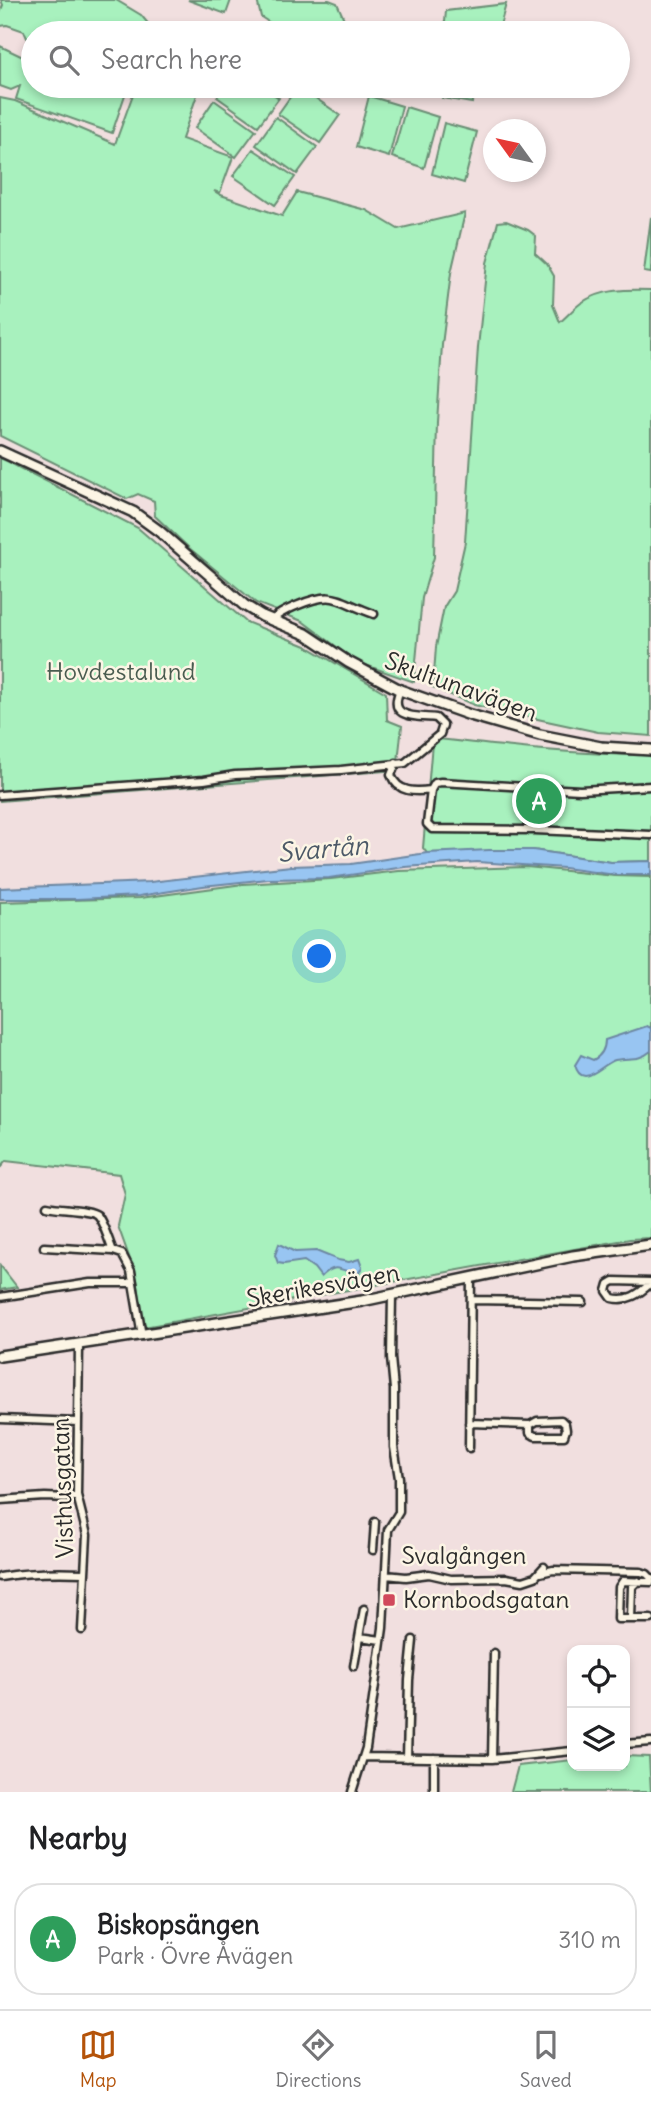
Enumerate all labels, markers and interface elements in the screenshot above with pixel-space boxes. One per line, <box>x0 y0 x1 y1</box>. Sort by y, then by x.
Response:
search box <box>21 21 630 98</box>
icon: search <box>45 41 83 79</box>
text: Search here <box>101 43 242 76</box>
north arrow <box>483 119 546 182</box>
street label: Skultunavägen <box>381 645 542 728</box>
park label: Hovdestalund <box>46 656 196 686</box>
pin: A <box>516 775 562 827</box>
water label: Svartån <box>276 828 371 869</box>
your location <box>302 939 336 973</box>
street label: Skerikesvägen <box>244 1257 402 1313</box>
street label: Visthusgatan <box>45 1417 79 1559</box>
street label: Svalgången <box>402 1540 527 1570</box>
place label: Kornbodsgatan <box>403 1584 569 1614</box>
marker: Kornbodsgatan <box>381 1592 397 1608</box>
map controls <box>567 1645 630 1771</box>
button: locate <box>567 1645 630 1708</box>
button: layers <box>567 1708 630 1771</box>
text: Nearby <box>28 1819 128 1857</box>
text: Biskopsängen <box>97 1908 260 1941</box>
text: A <box>46 1925 60 1954</box>
text: 310 m <box>558 1925 621 1954</box>
text: Park · Övre Åvägen <box>97 1941 293 1970</box>
tab: Map <box>79 2026 117 2092</box>
tab: Directions <box>276 2026 361 2092</box>
tab: Saved <box>520 2026 572 2092</box>

